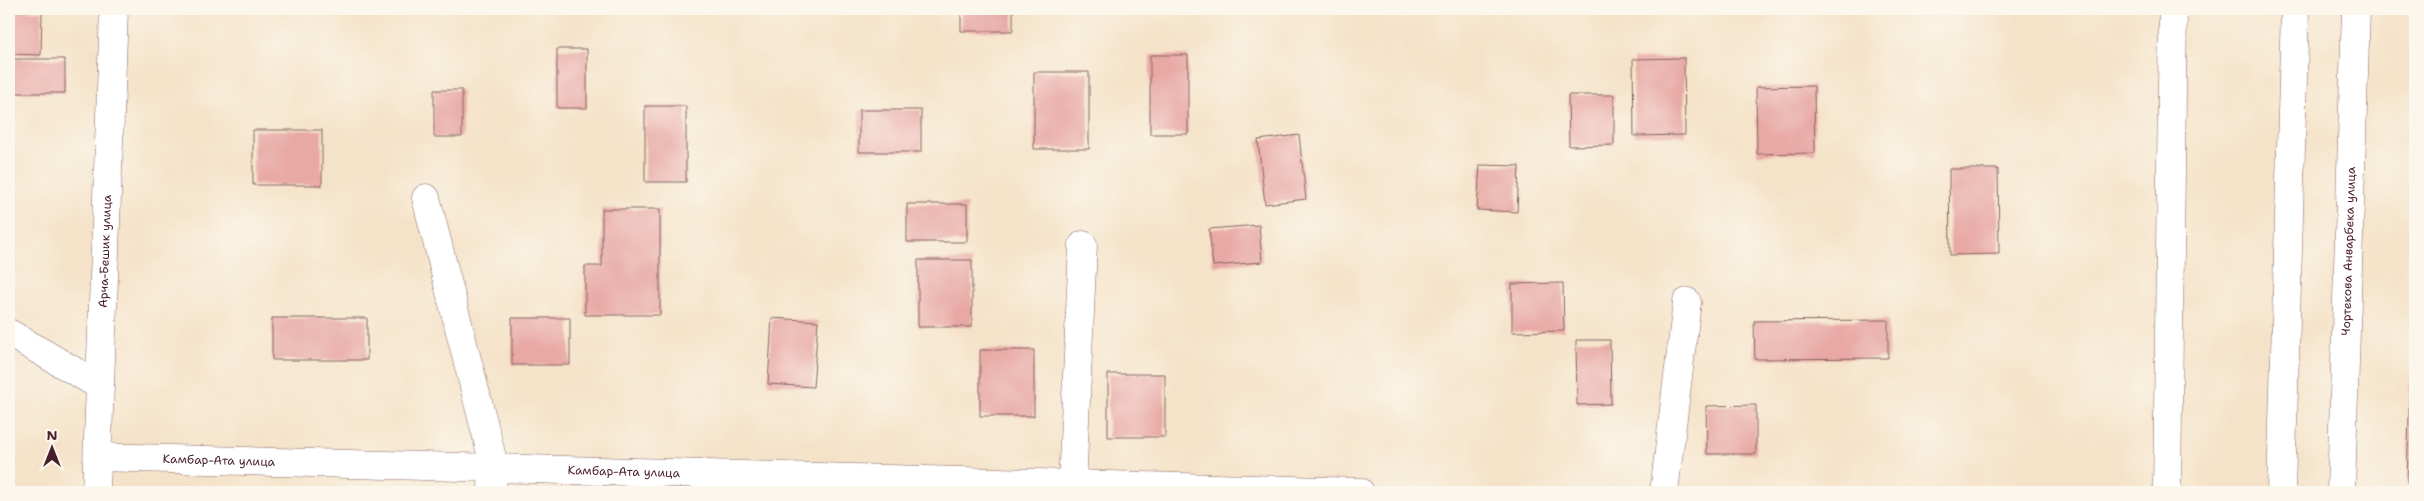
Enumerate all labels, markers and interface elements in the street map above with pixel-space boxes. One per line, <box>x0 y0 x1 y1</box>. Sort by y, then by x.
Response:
street label: Чортекова Анварбека улица <box>2338 166 2359 336</box>
street label: Арча-Бешик улица <box>95 194 115 308</box>
north arrow <box>28 424 78 474</box>
text: N <box>46 426 58 444</box>
street label: Камбар-Ата улица <box>163 451 276 470</box>
street label: Камбар-Ата улица <box>567 462 681 481</box>

